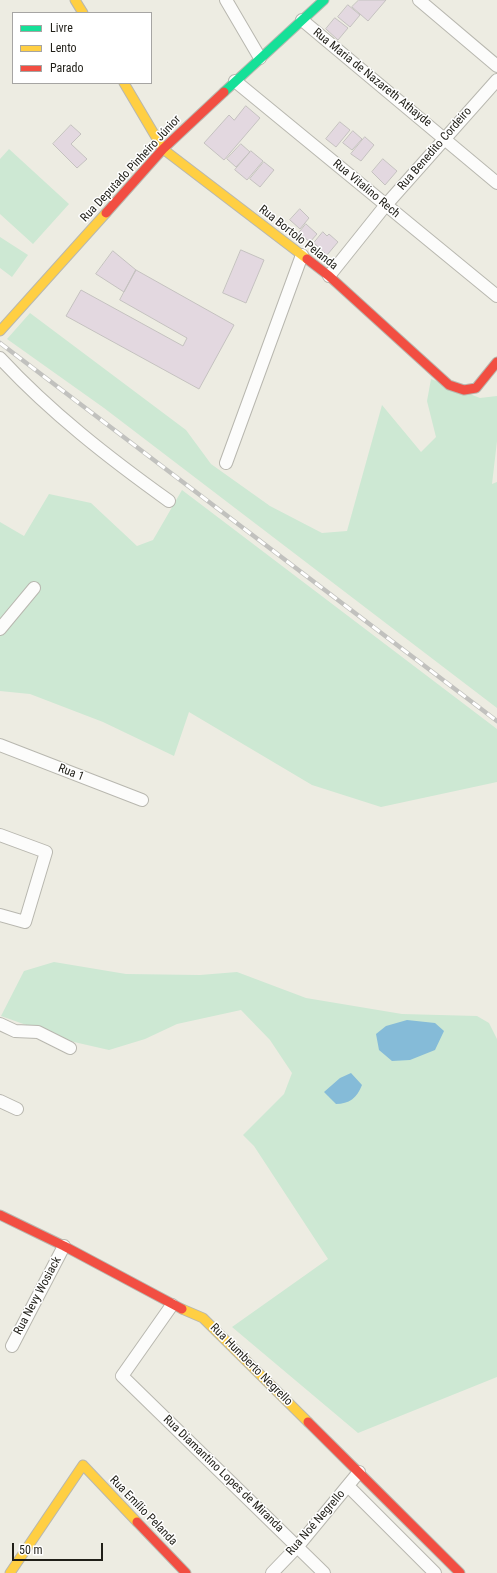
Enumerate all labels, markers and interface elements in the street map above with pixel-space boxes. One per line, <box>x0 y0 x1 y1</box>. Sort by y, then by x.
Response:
legend <box>12 12 152 84</box>
text: Livre <box>50 21 73 35</box>
street label: Rua Maria de Nazareth Athayde <box>310 26 434 130</box>
text: Lento <box>50 41 77 55</box>
text: Parado <box>50 61 83 75</box>
street label: Rua Benedito Cordeiro <box>395 104 475 194</box>
street label: Rua Deputado Pinheiro Júnior <box>78 113 184 225</box>
street label: Rua Vitalino Rech <box>330 157 402 221</box>
street label: Rua Bortolo Pelanda <box>256 203 340 273</box>
street label: Rua 1 <box>56 762 86 784</box>
street label: Rua Nevy Wosiack <box>11 1254 65 1338</box>
street label: Rua Humberto Negrello <box>207 1321 295 1409</box>
street label: Rua Diamantino Lopes de Miranda <box>160 1413 286 1535</box>
street label: Rua Emílio Pelanda <box>106 1473 180 1549</box>
street label: Rua Noé Negrello <box>284 1487 348 1559</box>
scale bar <box>14 1535 105 1561</box>
text: 50 m <box>19 1543 43 1557</box>

